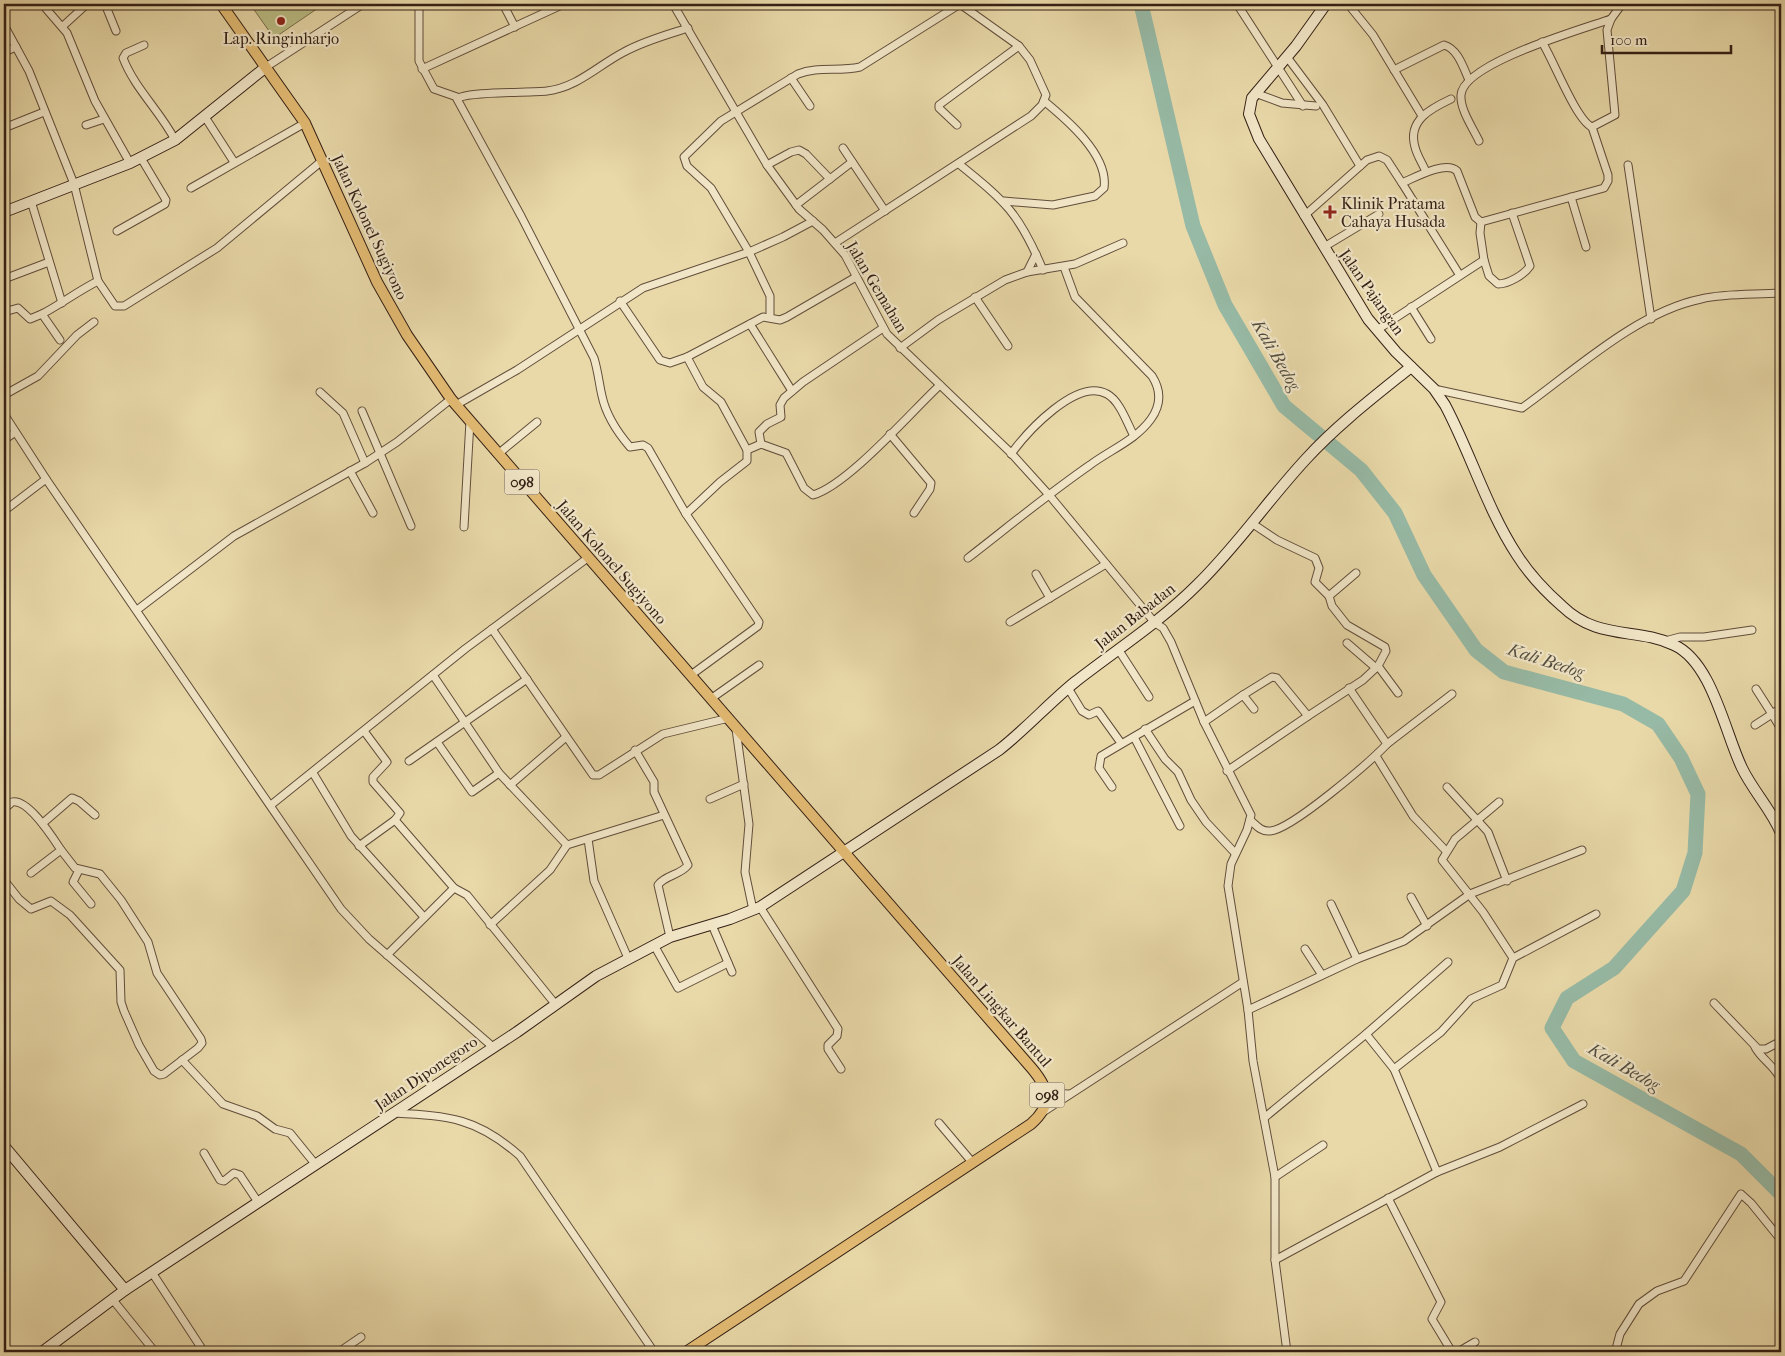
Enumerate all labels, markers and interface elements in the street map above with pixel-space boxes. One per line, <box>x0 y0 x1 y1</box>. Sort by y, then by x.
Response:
marker: Lap. Ringinharjo <box>275 15 287 27</box>
scale bar <box>1602 22 1731 54</box>
place label: Lap. Ringinharjo <box>223 29 339 48</box>
text: 100 m <box>1610 31 1648 49</box>
street label: Jalan Kolonel Sugiyono <box>327 150 412 303</box>
place label: Klinik Pratama Cahaya Husada <box>1341 194 1446 231</box>
marker: Klinik Pratama Cahaya Husada <box>1323 205 1337 219</box>
street label: Jalan Gemahan <box>841 236 912 337</box>
street label: Jalan Pajangan <box>1334 244 1409 339</box>
water label: Kali Bedog <box>1246 314 1305 395</box>
road number: 098 <box>504 470 540 494</box>
street label: Jalan Kolonel Sugiyono <box>552 495 671 628</box>
street label: Jalan Babadan <box>1090 578 1179 654</box>
water label: Kali Bedog <box>1503 638 1588 683</box>
street label: Jalan Lingkar Bantul <box>947 950 1056 1071</box>
street label: Jalan Diponegoro <box>369 1032 481 1115</box>
water label: Kali Bedog <box>1583 1037 1664 1096</box>
road number: 098 <box>1030 1082 1064 1108</box>

